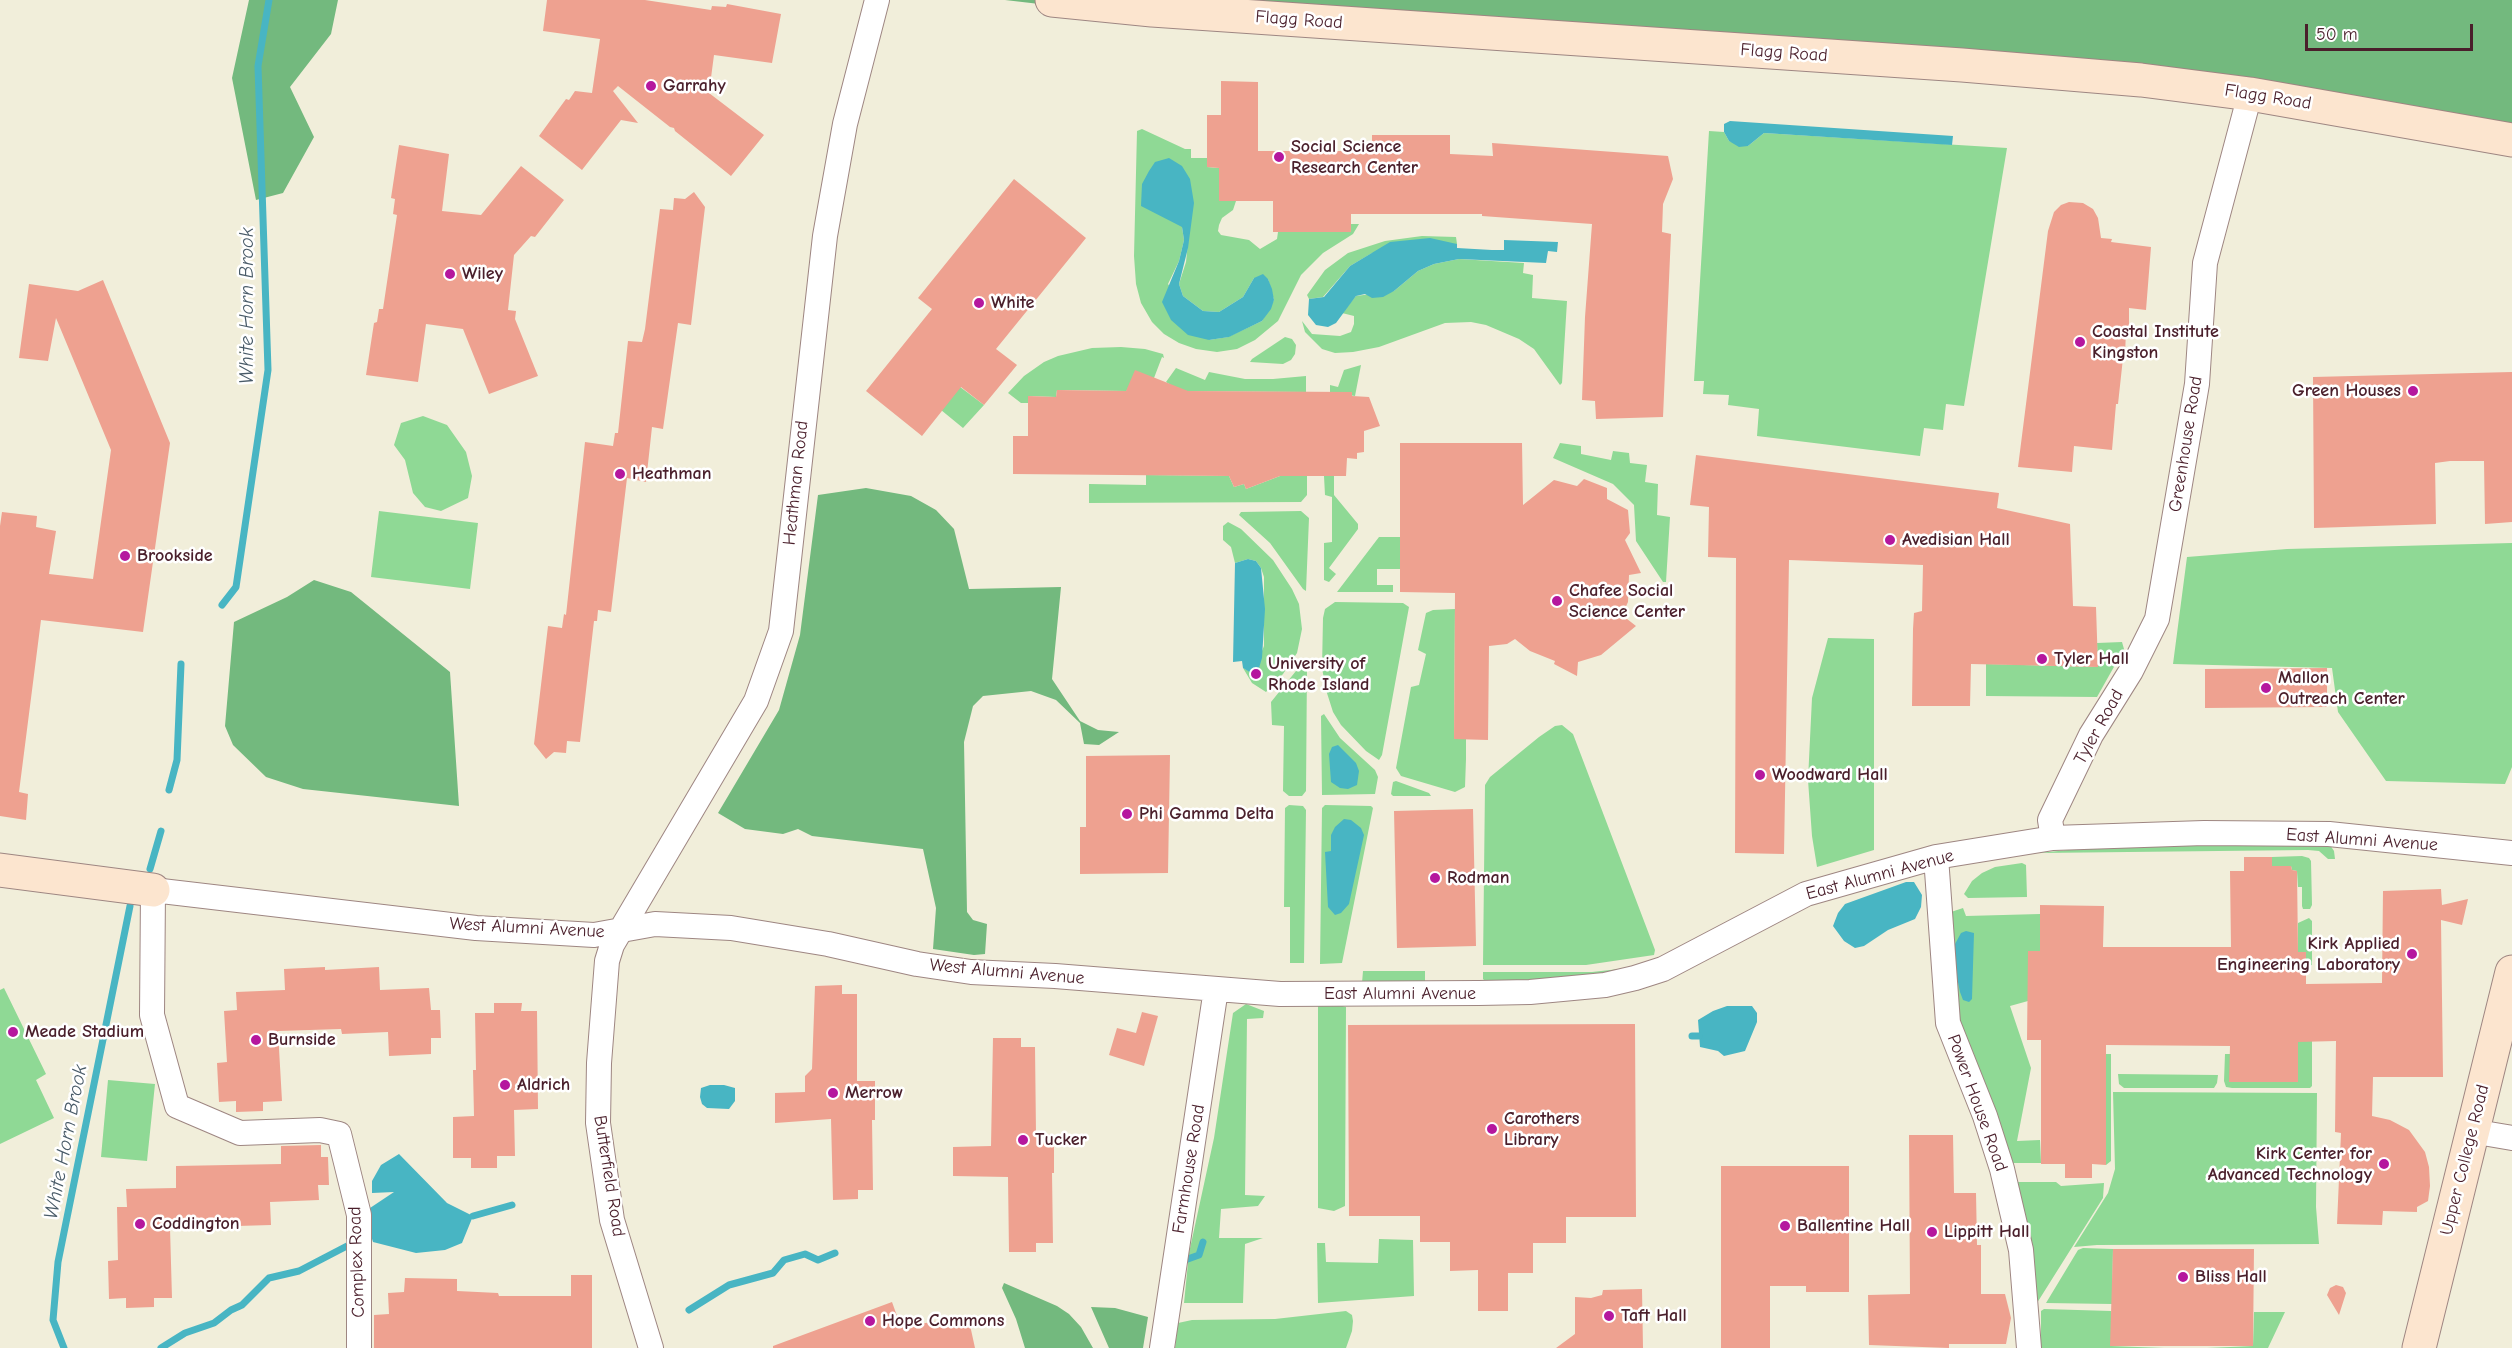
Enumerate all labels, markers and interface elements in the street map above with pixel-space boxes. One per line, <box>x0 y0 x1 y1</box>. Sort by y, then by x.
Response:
street label: Flagg Road <box>1255 6 1343 34</box>
scale bar <box>2308 12 2476 50</box>
text: 50 m <box>2316 24 2358 45</box>
street label: Flagg Road <box>1740 39 1828 67</box>
place label: Garrahy <box>663 75 726 97</box>
marker: Garrahy <box>644 79 658 93</box>
street label: Flagg Road <box>2223 79 2313 115</box>
place label: Social Science Research Center <box>1291 136 1418 178</box>
marker: Social Science Research Center <box>1272 150 1286 164</box>
water label: White Horn Brook <box>235 228 259 384</box>
place label: Wiley <box>462 263 503 285</box>
marker: Wiley <box>443 267 457 281</box>
place label: White <box>991 292 1034 314</box>
marker: White <box>972 296 986 310</box>
place label: Coastal Institute Kingston <box>2092 321 2219 364</box>
marker: Coastal Institute Kingston <box>2073 335 2087 349</box>
street label: Greenhouse Road <box>2165 374 2207 514</box>
place label: Green Houses <box>2292 380 2401 402</box>
marker: Green Houses <box>2406 384 2420 398</box>
street label: Heathman Road <box>779 420 813 546</box>
place label: Heathman <box>632 463 711 485</box>
marker: Heathman <box>613 467 627 481</box>
place label: Avedisian Hall <box>1902 529 2010 551</box>
marker: Avedisian Hall <box>1883 533 1897 547</box>
place label: Brookside <box>137 545 213 567</box>
marker: Brookside <box>118 549 132 563</box>
place label: Chafee Social Science Center <box>1569 580 1685 622</box>
marker: Chafee Social Science Center <box>1550 594 1564 608</box>
place label: Tyler Hall <box>2054 648 2129 670</box>
marker: Tyler Hall <box>2035 652 2049 666</box>
place label: University of Rhode Island <box>1268 653 1369 696</box>
marker: University of Rhode Island <box>1249 667 1263 681</box>
place label: Mallon Outreach Center <box>2278 667 2405 710</box>
marker: Mallon Outreach Center <box>2259 681 2273 695</box>
street label: Tyler Road <box>2070 686 2128 768</box>
place label: Woodward Hall <box>1772 764 1888 786</box>
marker: Woodward Hall <box>1753 768 1767 782</box>
place label: Phi Gamma Delta <box>1139 803 1274 825</box>
marker: Phi Gamma Delta <box>1120 807 1134 821</box>
street label: East Alumni Avenue <box>2285 824 2439 856</box>
street label: East Alumni Avenue <box>1804 845 1956 905</box>
place label: Rodman <box>1447 867 1509 889</box>
marker: Rodman <box>1428 871 1442 885</box>
street label: West Alumni Avenue <box>449 913 605 943</box>
place label: Kirk Applied Engineering Laboratory <box>2217 933 2400 976</box>
marker: Kirk Applied Engineering Laboratory <box>2405 947 2419 961</box>
street label: West Alumni Avenue <box>929 954 1085 990</box>
street label: East Alumni Avenue <box>1324 983 1476 1005</box>
place label: Meade Stadium <box>25 1021 144 1043</box>
marker: Meade Stadium <box>6 1025 20 1039</box>
place label: Burnside <box>268 1029 336 1051</box>
street label: Power House Road <box>1942 1031 2012 1175</box>
marker: Burnside <box>249 1033 263 1047</box>
water label: White Horn Brook <box>39 1063 93 1221</box>
place label: Aldrich <box>517 1074 570 1096</box>
marker: Aldrich <box>498 1078 512 1092</box>
place label: Merrow <box>845 1082 903 1104</box>
street label: Upper College Road <box>2436 1082 2494 1238</box>
marker: Merrow <box>826 1086 840 1100</box>
street label: Farmhouse Road <box>1168 1103 1210 1235</box>
place label: Carothers Library <box>1504 1108 1579 1150</box>
street label: Butterfield Road <box>589 1114 629 1238</box>
marker: Carothers Library <box>1485 1122 1499 1136</box>
place label: Tucker <box>1035 1129 1087 1151</box>
marker: Tucker <box>1016 1133 1030 1147</box>
place label: Kirk Center for Advanced Technology <box>2208 1143 2372 1186</box>
marker: Kirk Center for Advanced Technology <box>2377 1157 2391 1171</box>
street label: Complex Road <box>344 1206 370 1318</box>
place label: Coddington <box>152 1213 239 1235</box>
place label: Ballentine Hall <box>1797 1215 1910 1237</box>
marker: Coddington <box>133 1217 147 1231</box>
marker: Ballentine Hall <box>1778 1219 1792 1233</box>
place label: Lippitt Hall <box>1944 1221 2029 1243</box>
marker: Lippitt Hall <box>1925 1225 1939 1239</box>
place label: Bliss Hall <box>2195 1266 2267 1288</box>
marker: Bliss Hall <box>2176 1270 2190 1284</box>
place label: Taft Hall <box>1621 1305 1687 1327</box>
marker: Taft Hall <box>1602 1309 1616 1323</box>
place label: Hope Commons <box>882 1310 1004 1332</box>
marker: Hope Commons <box>863 1314 877 1328</box>

